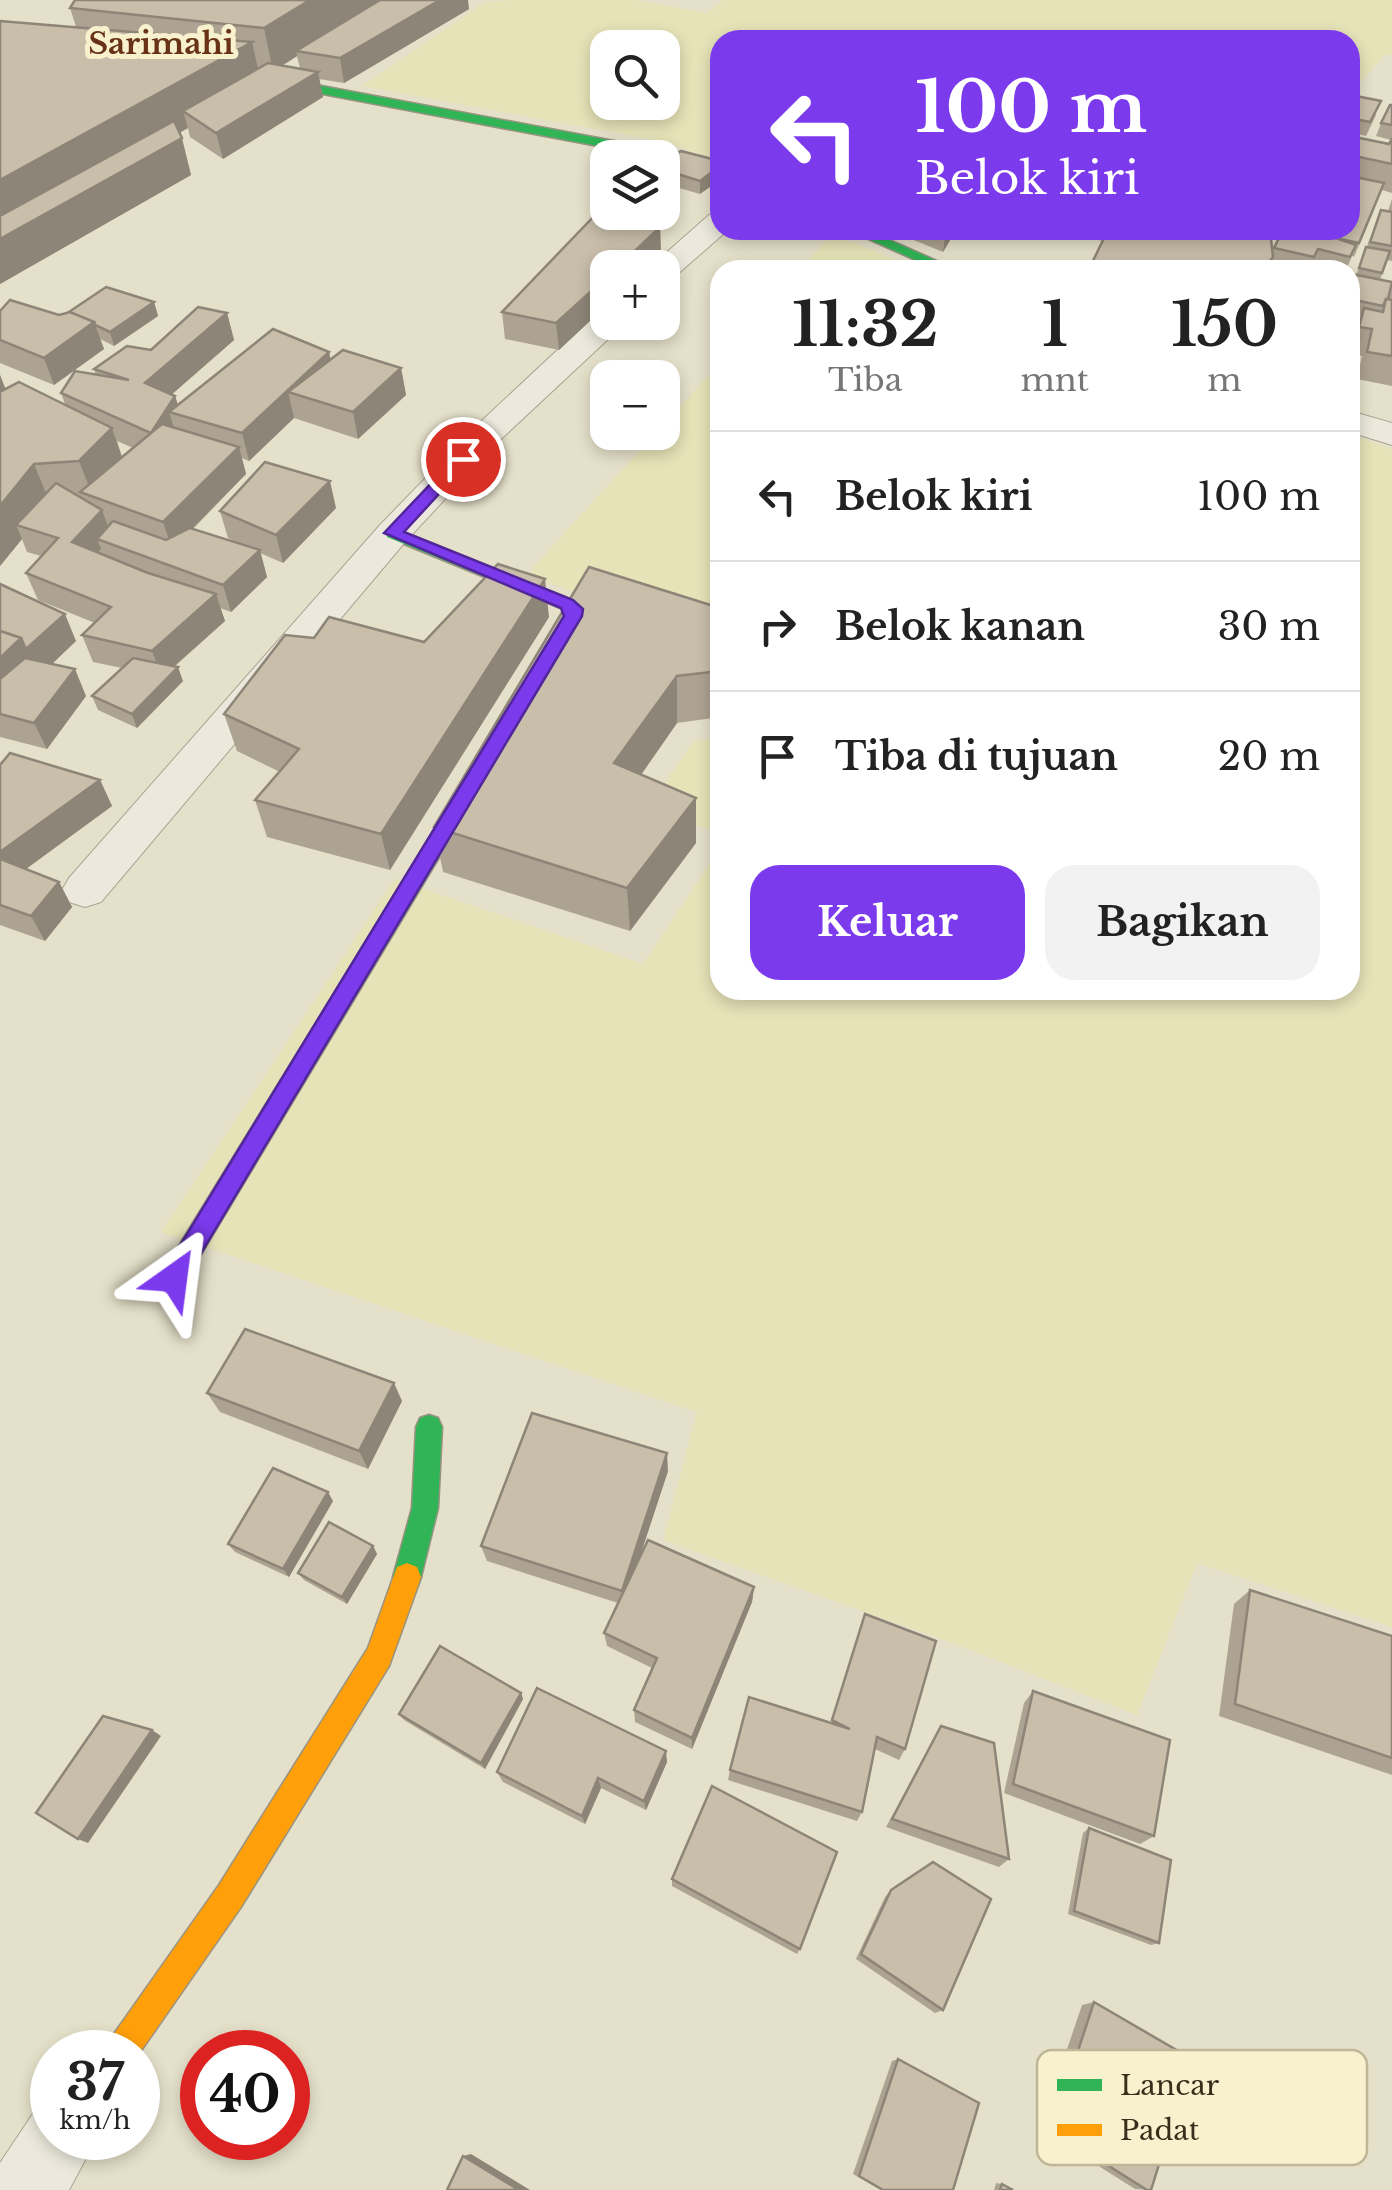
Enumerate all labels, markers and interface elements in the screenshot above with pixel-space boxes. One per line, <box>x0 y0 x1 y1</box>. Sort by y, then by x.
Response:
district label: Sarimahi <box>88 25 234 62</box>
map controls <box>590 30 680 450</box>
button: search <box>590 30 680 120</box>
text: 100 m <box>915 64 1147 151</box>
icon: left <box>750 70 880 200</box>
button: layers <box>590 140 680 230</box>
text: Belok kiri <box>915 150 1139 206</box>
button: + <box>590 250 680 340</box>
text: 11:32 <box>792 288 939 362</box>
text: 1 <box>1042 288 1068 362</box>
text: 150 <box>1171 288 1278 362</box>
button: − <box>590 360 680 450</box>
text: Tiba <box>828 360 902 400</box>
text: mnt <box>1020 360 1089 400</box>
text: m <box>1207 360 1242 400</box>
pin <box>421 417 506 502</box>
icon: arrive <box>436 432 491 487</box>
icon: left <box>750 469 805 524</box>
text: Belok kiri <box>835 473 1032 520</box>
text: 100 m <box>1197 473 1320 520</box>
icon: right <box>750 599 805 654</box>
text: Belok kanan <box>835 603 1085 650</box>
text: 30 m <box>1218 603 1320 650</box>
icon: arrive <box>750 729 805 784</box>
text: Tiba di tujuan <box>835 733 1118 780</box>
text: 20 m <box>1218 733 1320 780</box>
button: Keluar <box>750 865 1025 980</box>
button: Bagikan <box>1045 865 1320 980</box>
position arrow <box>122 1226 226 1330</box>
speed limit sign: 40 <box>180 2030 310 2160</box>
legend <box>1037 2050 1367 2165</box>
text: 37 <box>66 2051 124 2114</box>
text: Lancar <box>1120 2068 1220 2103</box>
text: km/h <box>60 2105 130 2136</box>
text: Padat <box>1120 2113 1200 2148</box>

